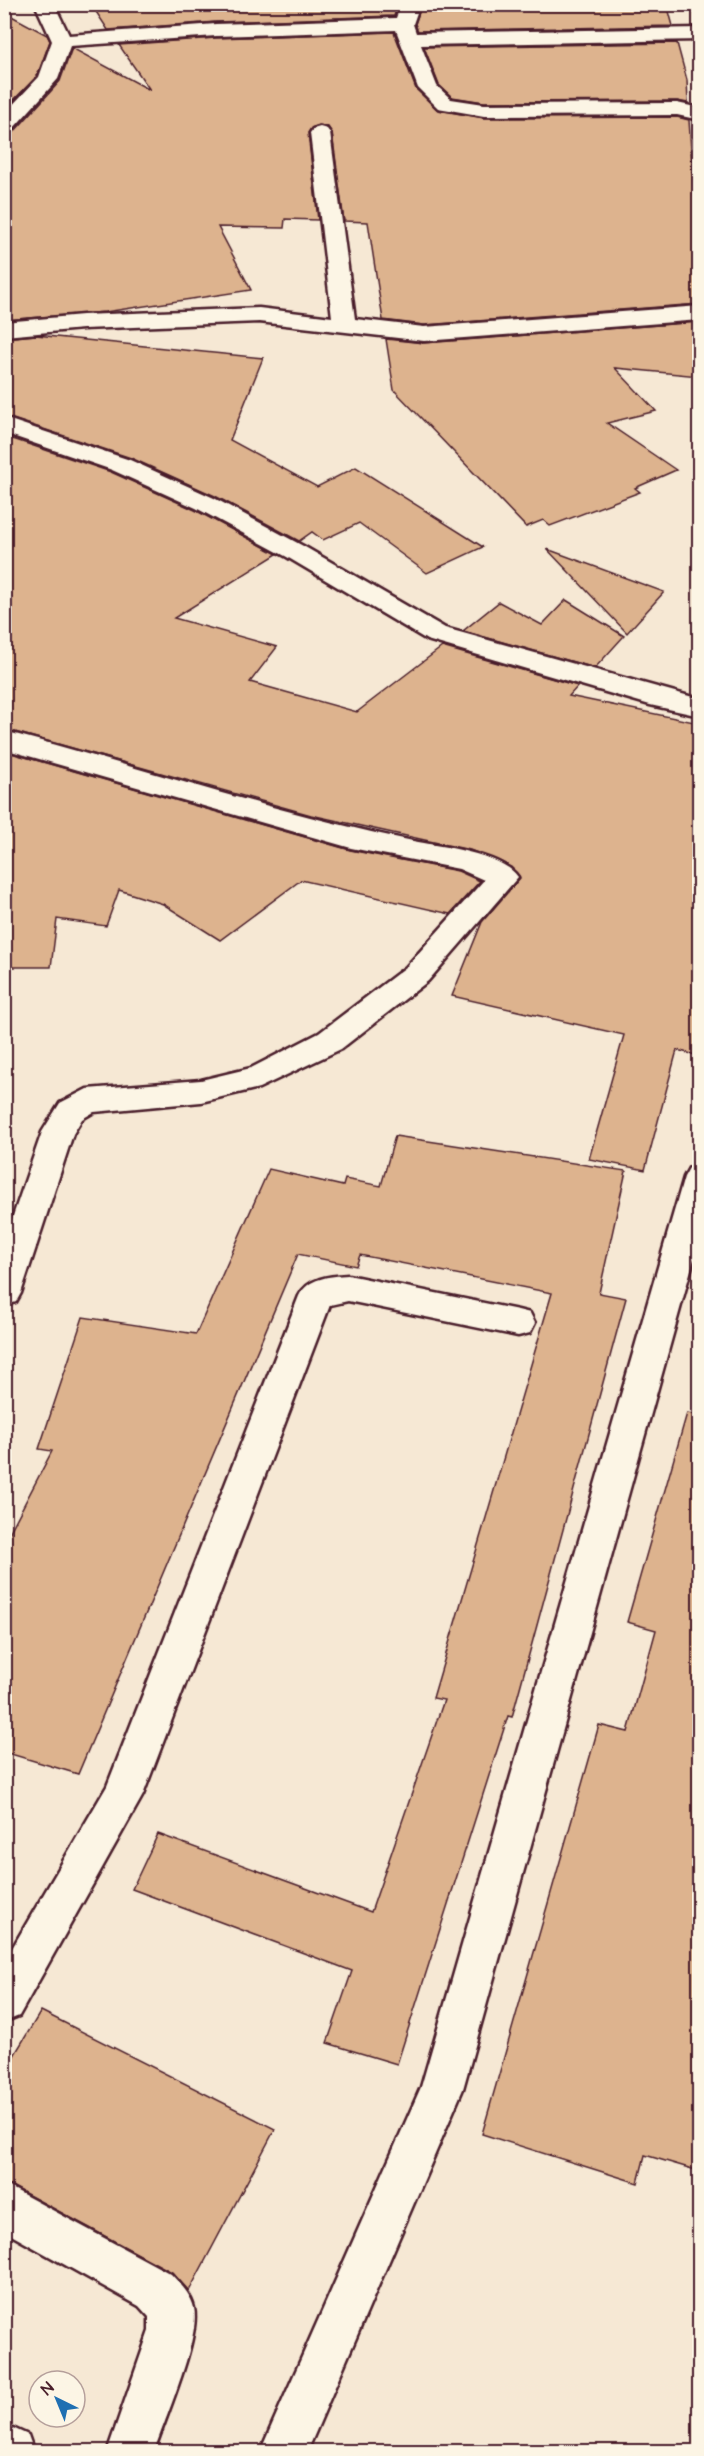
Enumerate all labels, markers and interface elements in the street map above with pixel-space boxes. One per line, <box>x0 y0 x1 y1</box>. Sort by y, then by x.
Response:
north arrow <box>27 2369 87 2429</box>
text: N <box>36 2377 59 2400</box>

